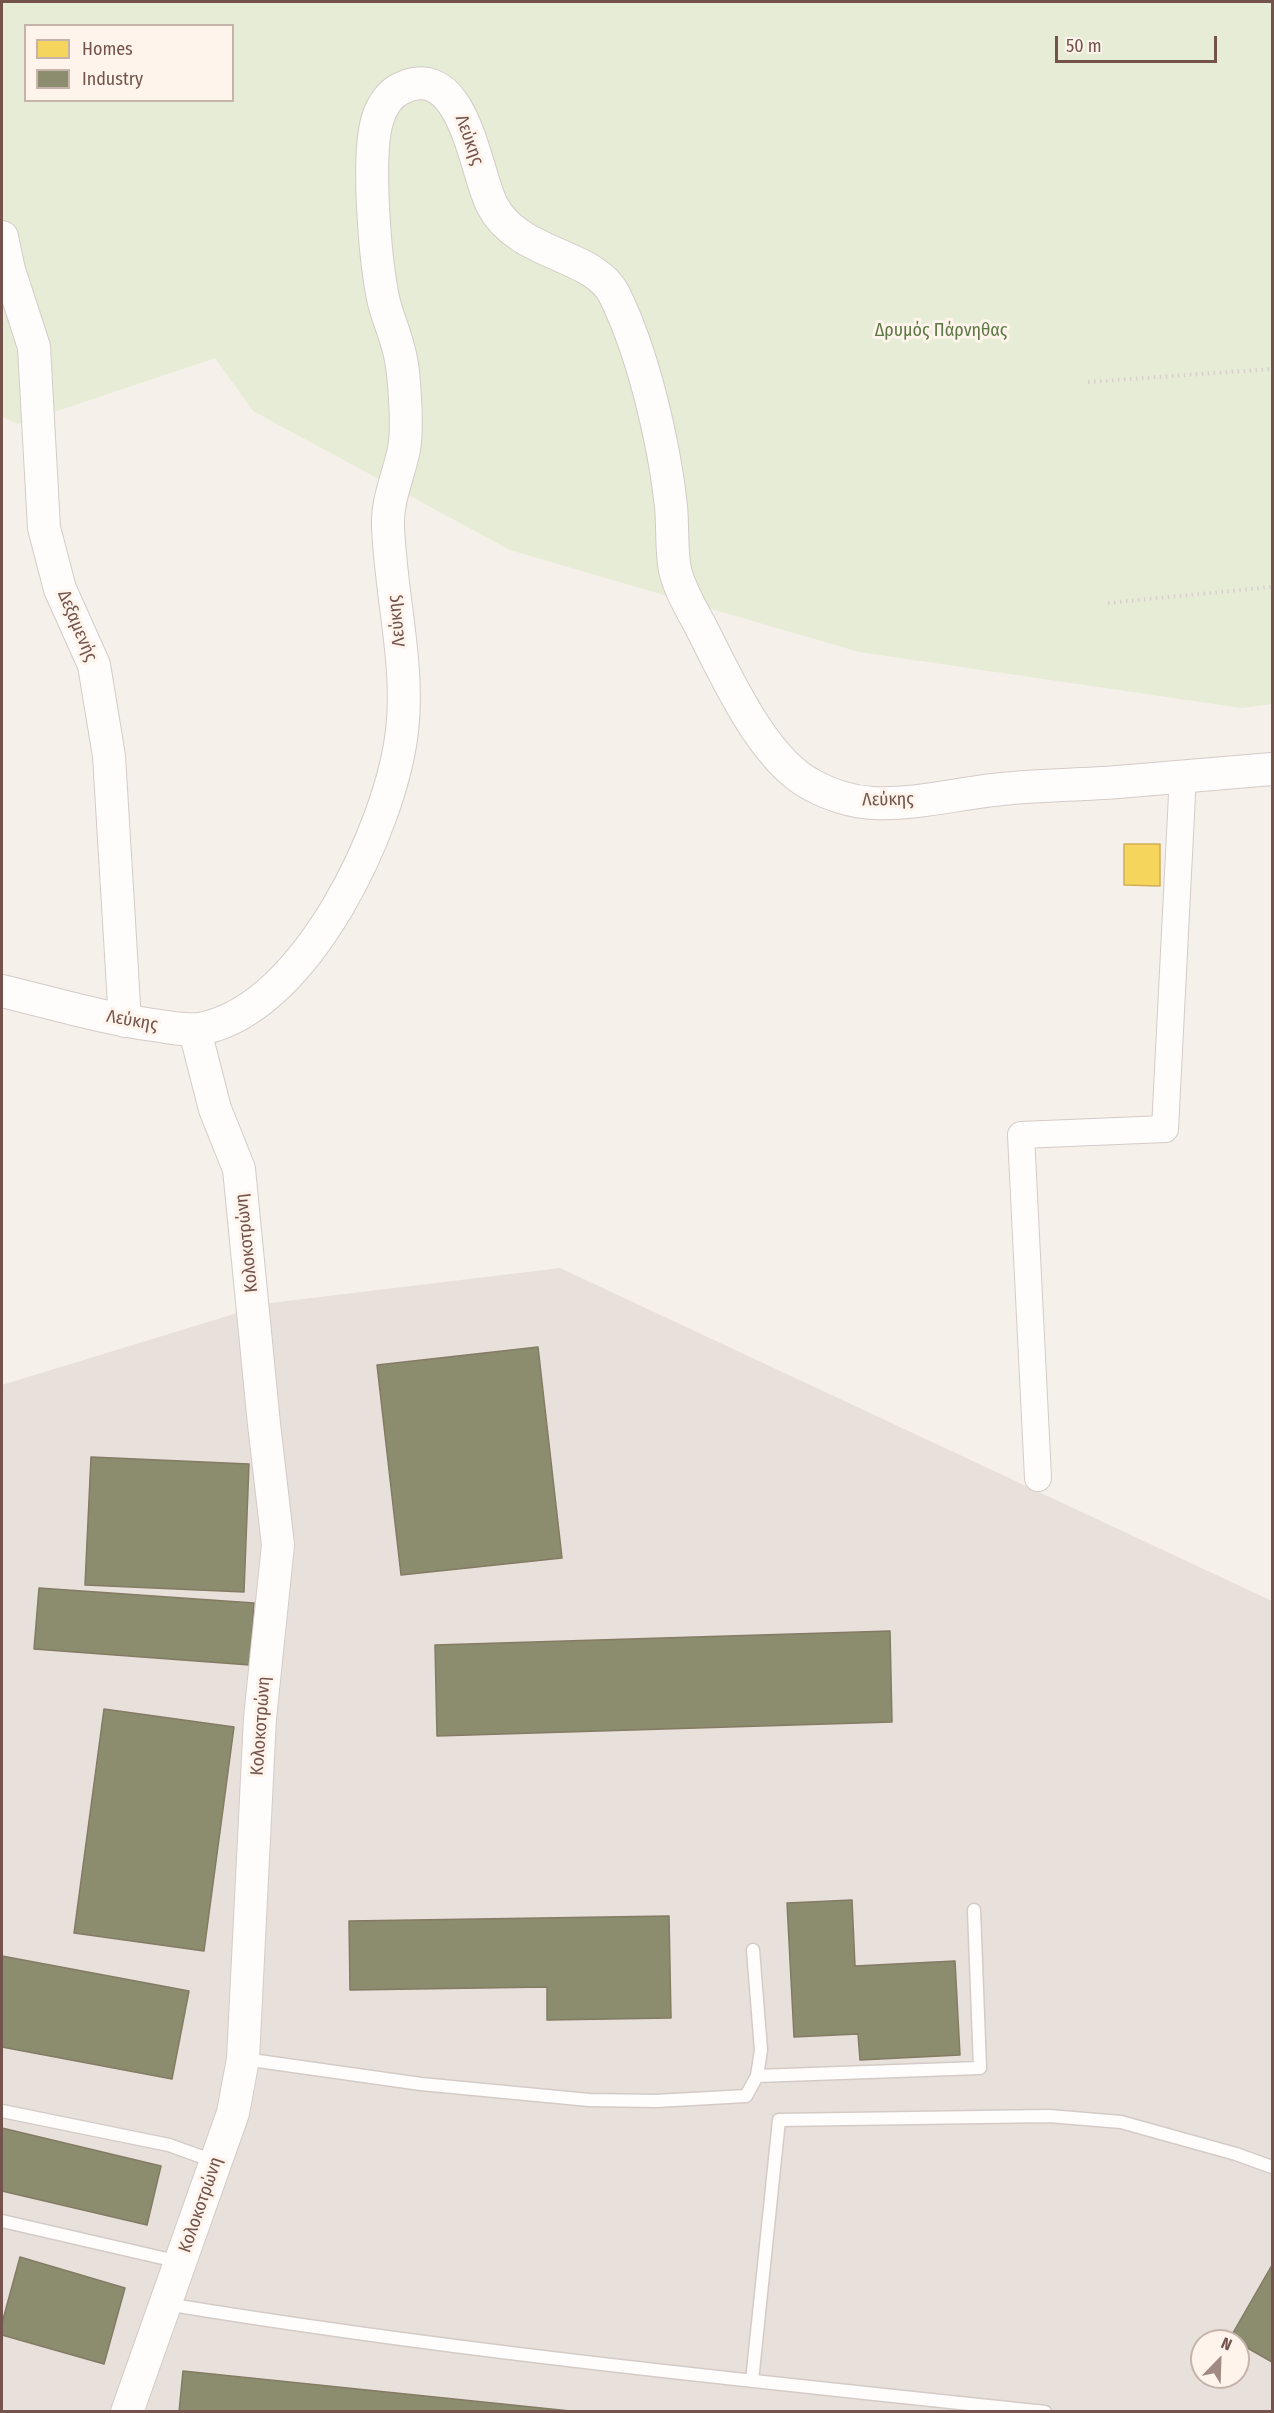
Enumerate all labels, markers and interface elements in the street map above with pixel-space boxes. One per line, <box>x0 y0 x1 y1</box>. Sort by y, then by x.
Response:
legend <box>24 24 234 102</box>
scale bar <box>1058 24 1220 62</box>
text: 50 m <box>1066 35 1102 57</box>
text: Homes <box>82 38 133 60</box>
text: Industry <box>82 68 143 90</box>
street label: Λεύκης <box>450 112 488 168</box>
park label: Δρυμός Πάρνηθας <box>875 320 1007 342</box>
street label: Δεξαμενής <box>52 587 102 665</box>
street label: Λεύκης <box>384 594 410 648</box>
street label: Λεύκης <box>862 789 914 811</box>
street label: Λεύκης <box>105 1006 159 1036</box>
street label: Κολοκοτρώνη <box>231 1192 263 1294</box>
street label: Κολοκοτρώνη <box>247 1676 275 1776</box>
street label: Κολοκοτρώνη <box>175 2154 227 2256</box>
north arrow <box>1190 2329 1250 2389</box>
text: N <box>1218 2333 1235 2354</box>

